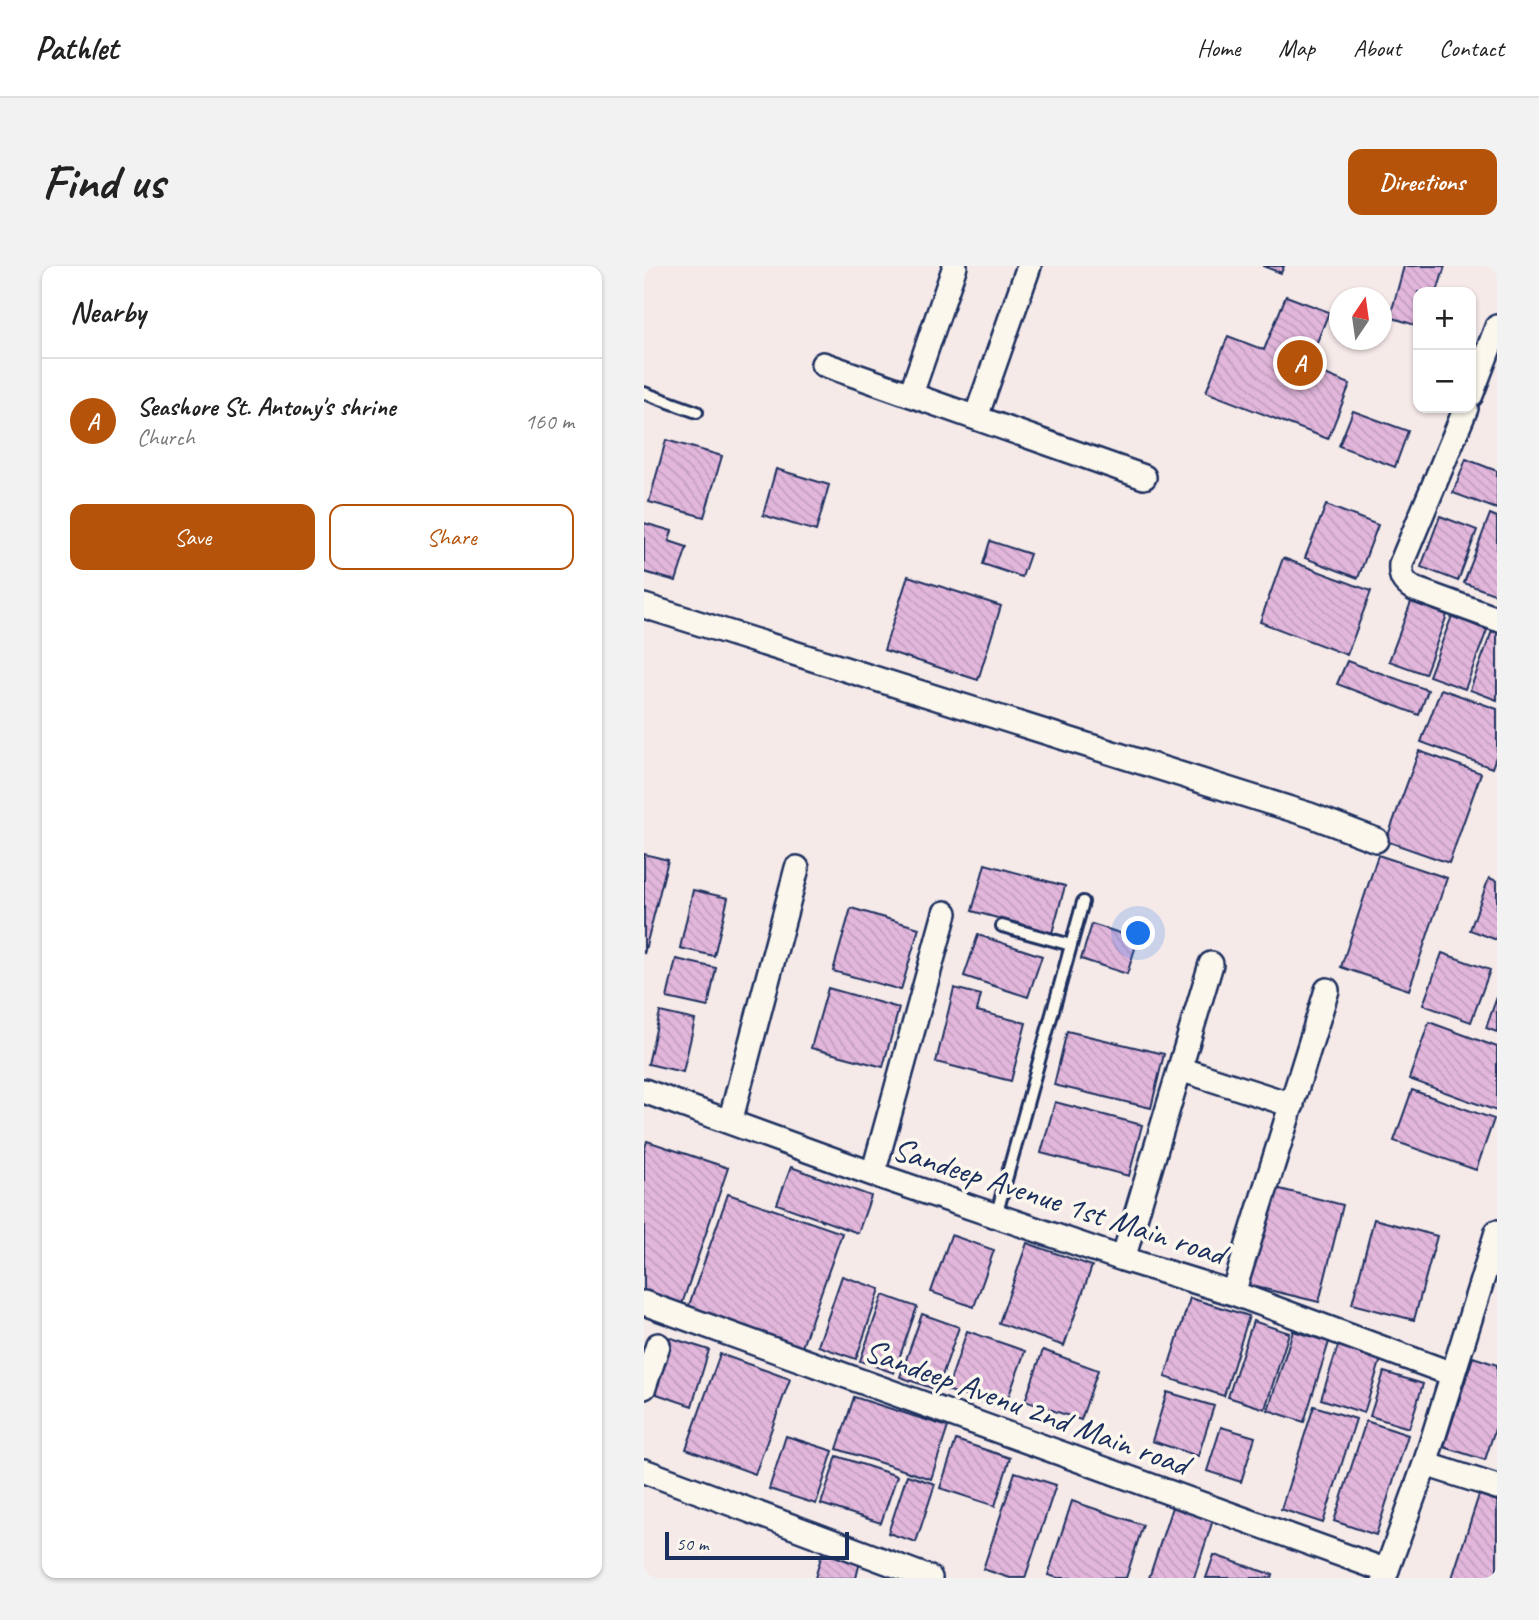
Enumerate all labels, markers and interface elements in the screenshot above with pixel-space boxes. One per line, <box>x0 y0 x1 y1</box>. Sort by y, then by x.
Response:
text: Pathlet <box>35 27 118 69</box>
text: Home <box>1197 33 1240 63</box>
text: Map <box>1278 33 1315 63</box>
text: About <box>1353 33 1401 63</box>
text: Contact <box>1439 33 1504 63</box>
button: Directions <box>1348 149 1497 215</box>
text: Find us <box>42 151 164 213</box>
north arrow <box>1329 287 1392 350</box>
map controls <box>1413 287 1476 413</box>
button: + <box>1413 287 1476 350</box>
text: Nearby <box>70 293 146 331</box>
pin: A <box>1277 337 1323 389</box>
button: − <box>1413 350 1476 413</box>
text: Seashore St. Antony's shrine <box>137 390 396 423</box>
text: A <box>87 407 99 436</box>
text: 160 m <box>525 407 574 436</box>
text: Church <box>137 423 195 452</box>
button: Save <box>70 504 315 570</box>
button: Share <box>329 504 574 570</box>
your location <box>1121 916 1155 950</box>
street label: Sandeep Avenue 1st Main road <box>887 1127 1235 1276</box>
street label: Sandeep Avenu 2nd Main road <box>859 1329 1199 1487</box>
scale bar <box>665 1529 849 1561</box>
text: 50 m <box>676 1532 708 1556</box>

